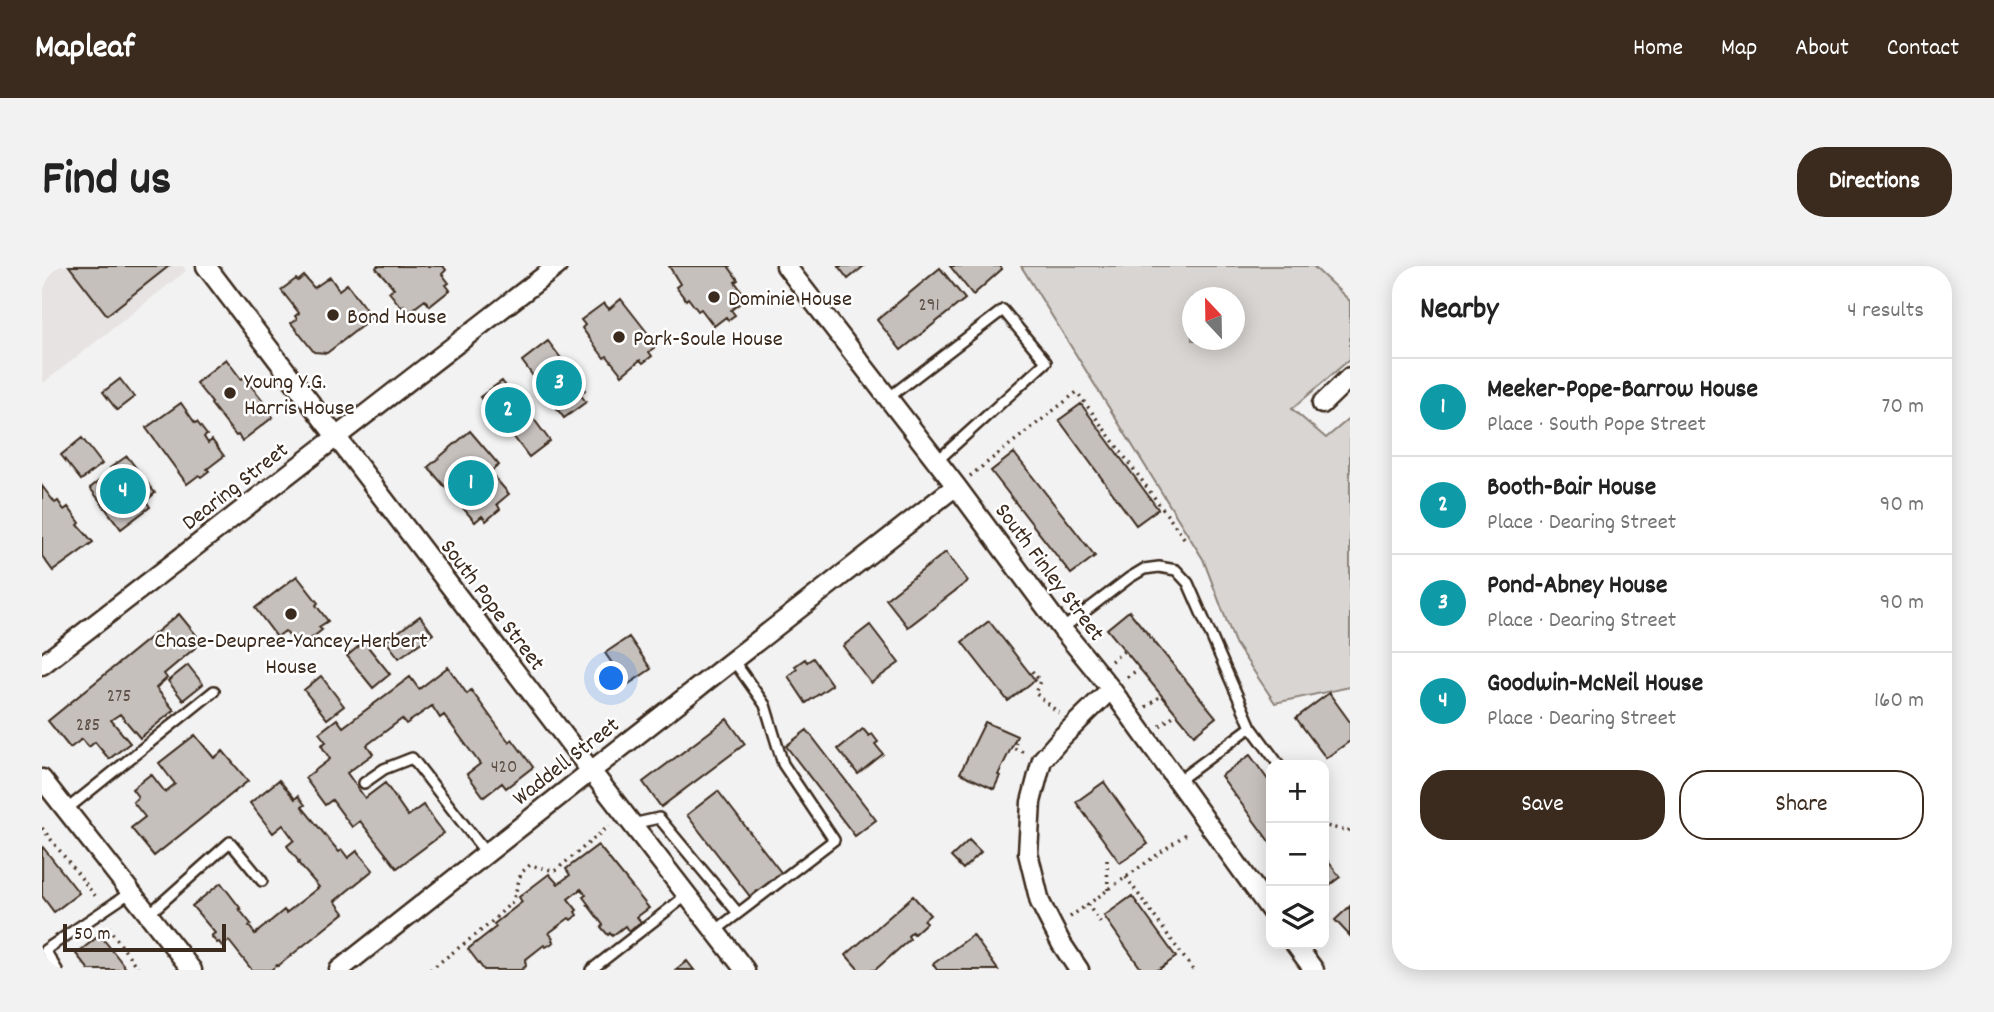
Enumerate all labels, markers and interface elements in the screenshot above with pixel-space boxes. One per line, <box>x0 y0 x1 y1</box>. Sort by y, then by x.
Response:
text: Mapleaf <box>35 26 135 73</box>
text: Home <box>1633 32 1683 66</box>
text: Map <box>1721 32 1757 66</box>
text: About <box>1795 32 1849 66</box>
text: Contact <box>1887 32 1959 66</box>
text: Find us <box>42 147 171 217</box>
button: Directions <box>1797 147 1952 217</box>
place label: Dominie House <box>728 284 852 317</box>
north arrow <box>1182 287 1245 350</box>
marker: Dominie House <box>706 289 722 305</box>
text: Nearby <box>1420 290 1498 333</box>
house number: 291 <box>918 293 940 320</box>
text: 4 results <box>1847 295 1924 328</box>
place label: Bond House <box>347 302 447 335</box>
marker: Bond House <box>325 307 341 323</box>
place label: Park-Soule House <box>633 324 783 357</box>
marker: Park-Soule House <box>611 329 627 345</box>
pin: 3 <box>536 357 582 409</box>
place label: Young Y.G. Harris House <box>244 367 355 426</box>
text: Meeker-Pope-Barrow House <box>1487 372 1758 409</box>
pin: 2 <box>485 384 531 436</box>
marker: Young Y.G. Harris House <box>222 385 238 401</box>
text: 1 <box>1440 391 1446 424</box>
text: 70 m <box>1882 391 1924 424</box>
text: Place · South Pope Street <box>1487 409 1706 442</box>
street label: Dearing Street <box>176 436 296 540</box>
pin: 1 <box>448 457 494 509</box>
pin: 4 <box>100 465 146 517</box>
text: Booth-Bair House <box>1487 470 1656 507</box>
text: 2 <box>1438 489 1448 522</box>
text: 90 m <box>1880 489 1924 522</box>
street label: South Finley Street <box>985 497 1111 649</box>
text: Place · Dearing Street <box>1487 507 1676 540</box>
street label: South Pope Street <box>431 533 552 679</box>
text: Pond-Abney House <box>1487 568 1667 605</box>
text: 3 <box>1438 587 1448 620</box>
text: 90 m <box>1880 587 1924 620</box>
text: Place · Dearing Street <box>1487 605 1676 638</box>
marker: Chase-Deupree-Yancey-Herbert House <box>283 606 299 622</box>
place label: Chase-Deupree-Yancey-Herbert House <box>154 626 428 685</box>
your location <box>594 661 628 695</box>
text: Goodwin-McNeil House <box>1487 666 1703 703</box>
house number: 275 <box>107 684 131 711</box>
text: 4 <box>1438 685 1448 718</box>
text: 160 m <box>1874 685 1924 718</box>
text: Place · Dearing Street <box>1487 703 1676 736</box>
street label: Waddell Street <box>507 710 628 815</box>
house number: 285 <box>76 713 100 740</box>
house number: 420 <box>491 755 517 782</box>
map controls <box>1266 760 1329 949</box>
button: + <box>1266 760 1329 823</box>
button: Save <box>1420 770 1665 840</box>
button: Share <box>1679 770 1924 840</box>
button: − <box>1266 823 1329 886</box>
button: layers <box>1266 886 1329 949</box>
scale bar <box>63 921 226 953</box>
text: 50 m <box>74 922 111 949</box>

